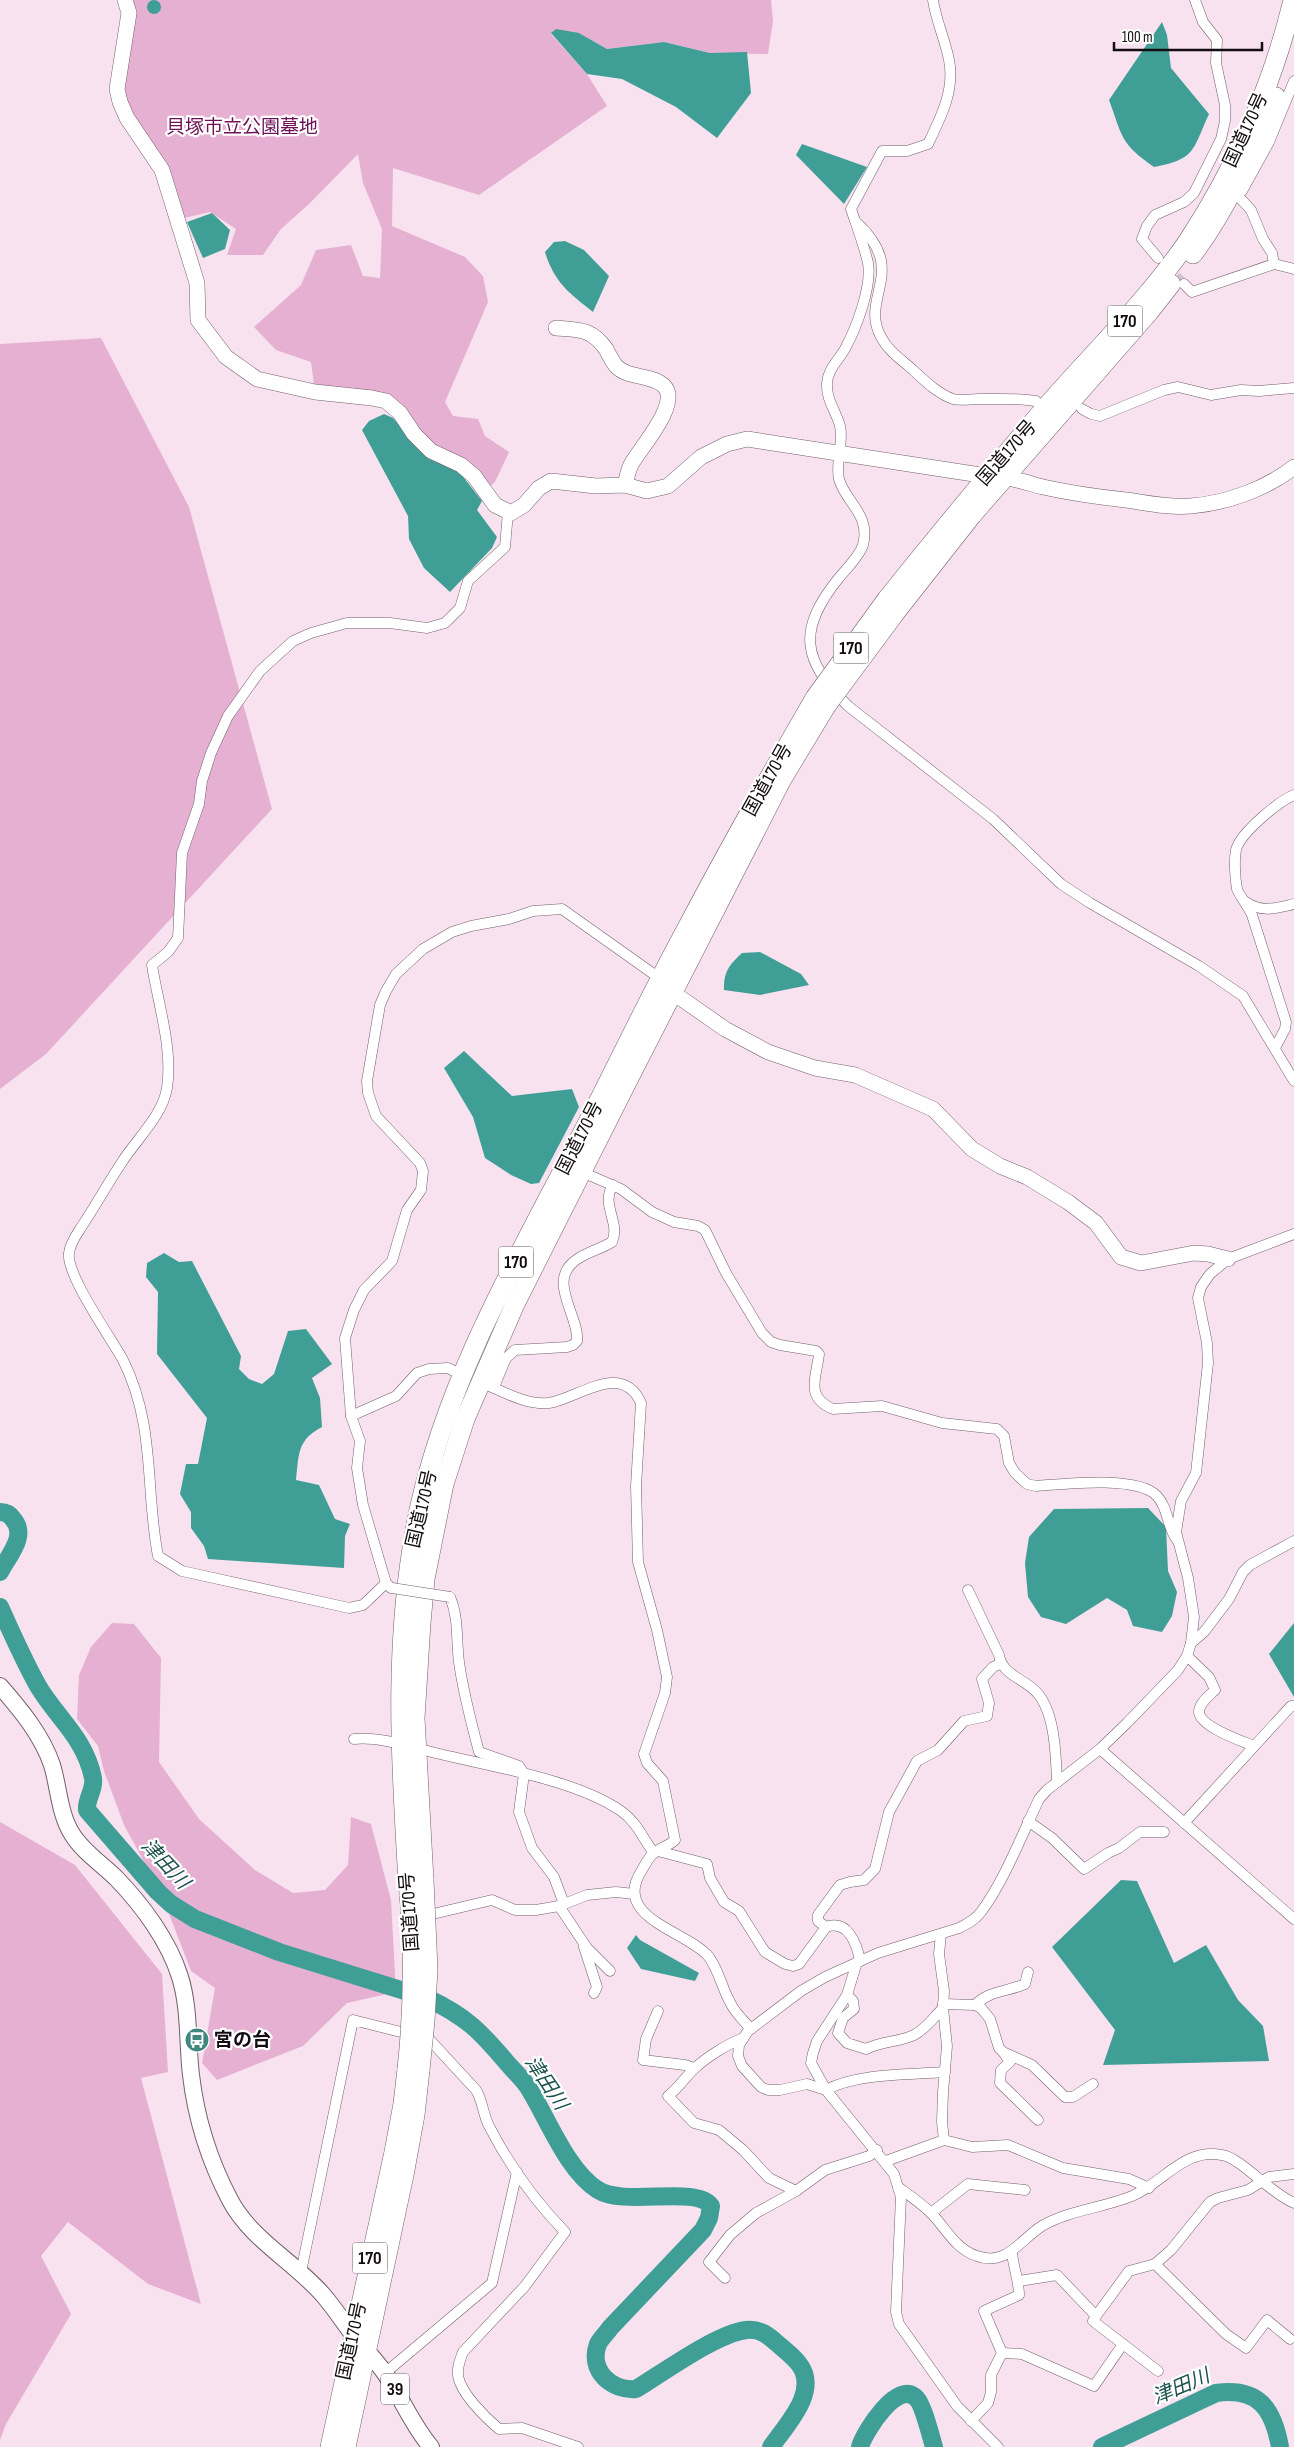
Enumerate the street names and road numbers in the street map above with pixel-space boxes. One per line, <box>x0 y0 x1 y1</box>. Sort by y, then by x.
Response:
street label: 国道170号 <box>1219 89 1273 171</box>
road number: 170 <box>1108 306 1142 336</box>
street label: 国道170号 <box>972 415 1042 491</box>
road number: 170 <box>834 632 868 664</box>
street label: 国道170号 <box>739 740 797 820</box>
street label: 国道170号 <box>552 1097 608 1179</box>
road number: 170 <box>498 1246 534 1278</box>
street label: 国道170号 <box>402 1468 442 1550</box>
street label: 国道170号 <box>396 1871 424 1953</box>
road number: 170 <box>352 2242 388 2274</box>
street label: 国道170号 <box>332 2300 372 2382</box>
road number: 39 <box>381 2374 409 2404</box>

